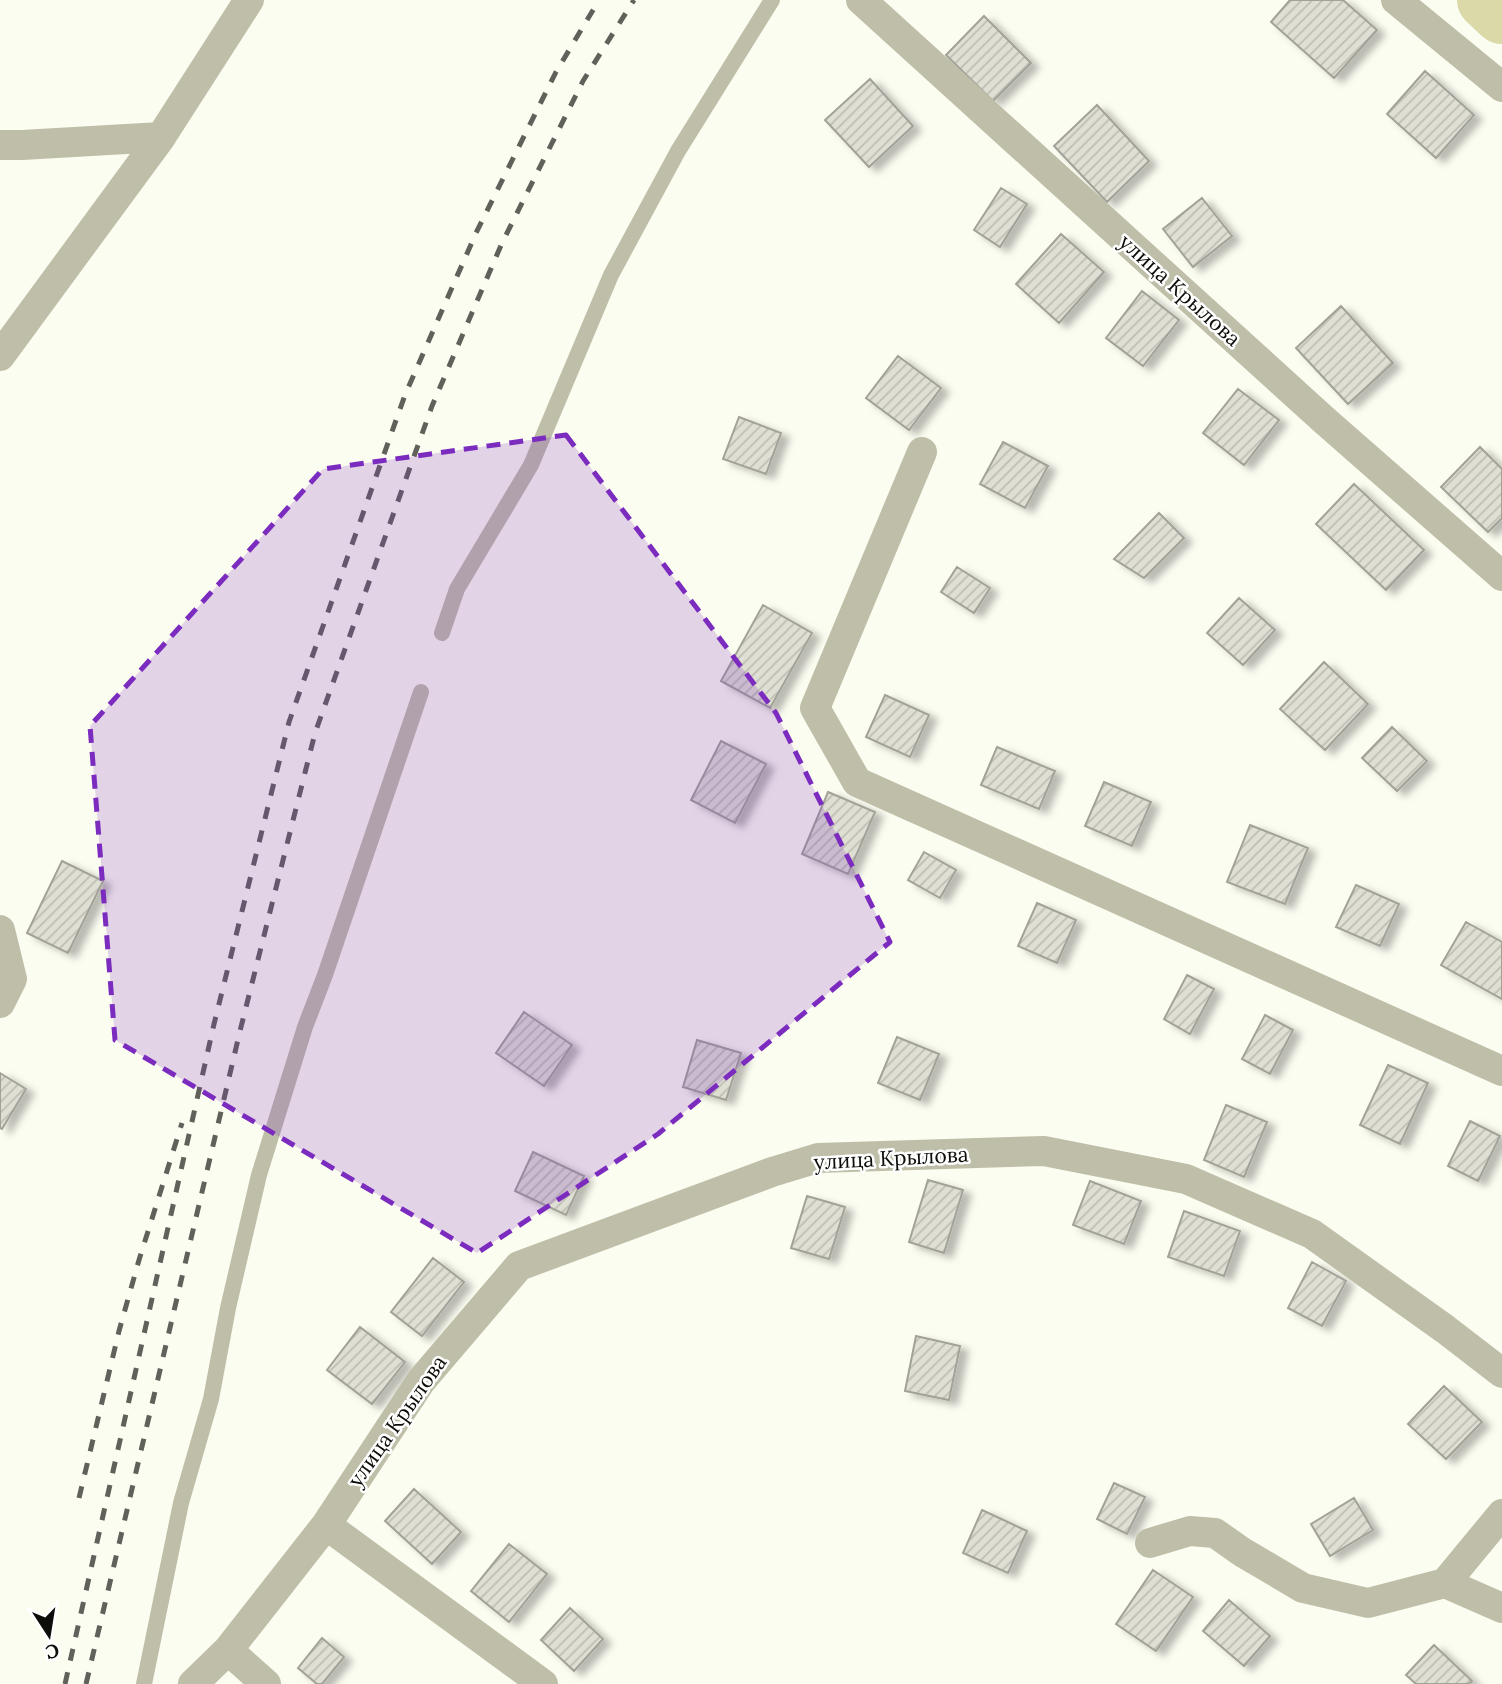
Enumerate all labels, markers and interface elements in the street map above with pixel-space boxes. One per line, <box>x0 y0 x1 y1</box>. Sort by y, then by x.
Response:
street label: улица Крылова <box>1113 228 1247 352</box>
street label: улица Крылова <box>813 1140 969 1176</box>
street label: улица Крылова <box>342 1350 453 1492</box>
north arrow <box>14 1600 84 1670</box>
text: С <box>44 1639 61 1665</box>

